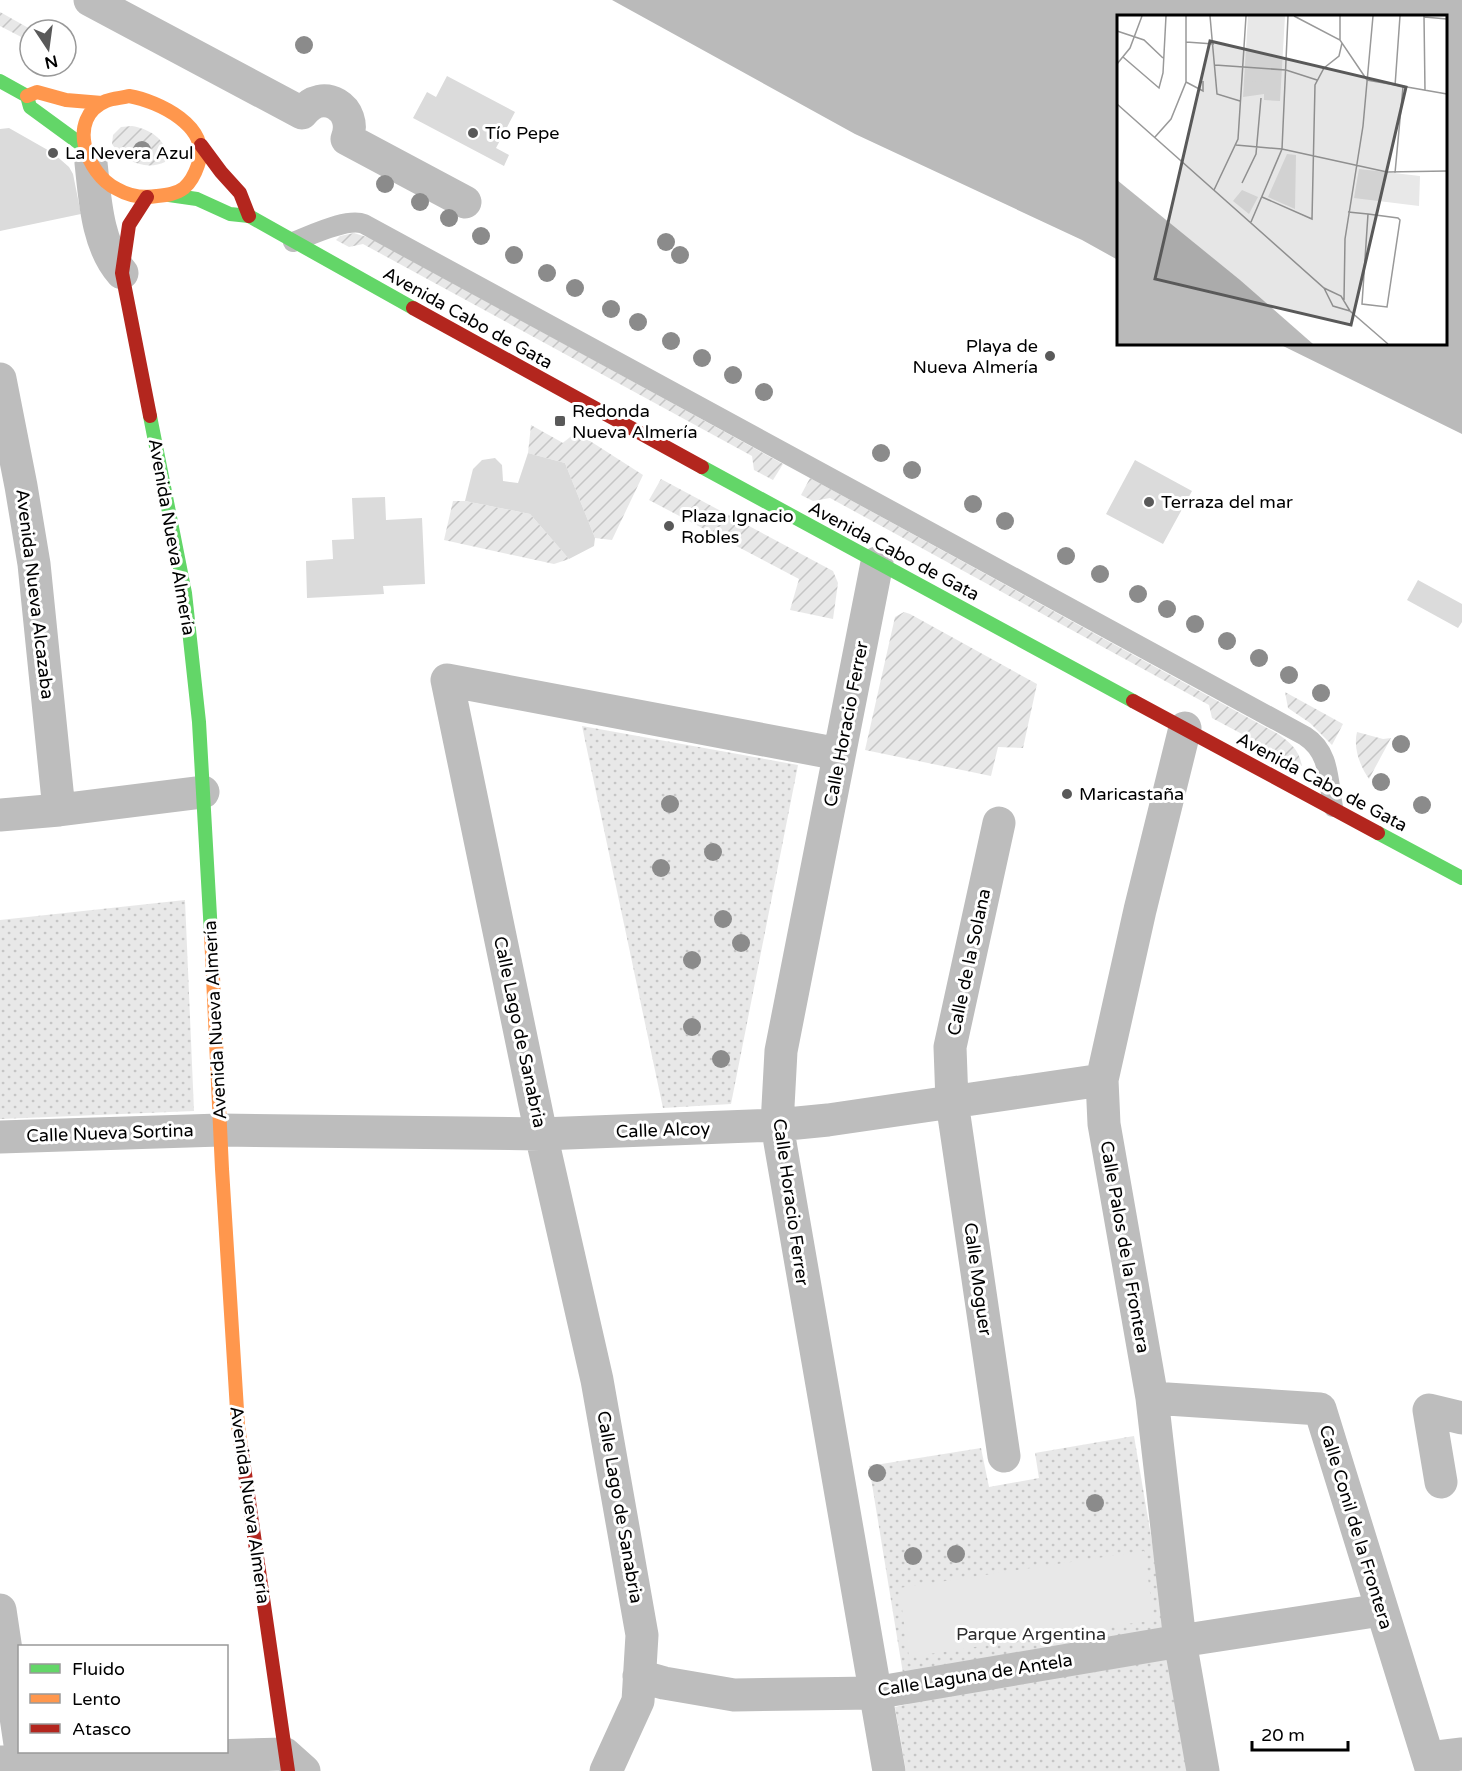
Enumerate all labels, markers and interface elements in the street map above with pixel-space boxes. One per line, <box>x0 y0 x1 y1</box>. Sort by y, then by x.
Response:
inset map <box>1117 15 1447 345</box>
north arrow <box>18 18 78 78</box>
text: N <box>43 50 60 73</box>
place label: Tío Pepe <box>485 122 559 144</box>
marker: Tío Pepe <box>466 126 480 140</box>
place label: La Nevera Azul <box>65 142 194 164</box>
marker: La Nevera Azul <box>46 146 60 160</box>
street label: Avenida Cabo de Gata <box>379 262 557 374</box>
place label: Playa de Nueva Almería <box>912 335 1038 378</box>
marker: Playa de Nueva Almería <box>1043 349 1057 363</box>
place label: Redonda Nueva Almería <box>572 400 698 443</box>
marker: Redonda Nueva Almería <box>553 414 567 428</box>
street label: Avenida Nueva Almería <box>144 437 200 637</box>
street label: Avenida Nueva Alcazaba <box>11 488 59 700</box>
place label: Terraza del mar <box>1161 491 1293 513</box>
marker: Terraza del mar <box>1142 495 1156 509</box>
street label: Avenida Cabo de Gata <box>805 497 983 605</box>
place label: Plaza Ignacio Robles <box>681 505 794 548</box>
marker: Plaza Ignacio Robles <box>662 519 676 533</box>
street label: Calle Horacio Ferrer <box>819 639 873 809</box>
street label: Avenida Cabo de Gata <box>1233 728 1411 836</box>
place label: Maricastaña <box>1079 783 1184 805</box>
marker: Maricastaña <box>1060 787 1074 801</box>
street label: Calle de la Solana <box>943 887 995 1037</box>
street label: Avenida Nueva Almería <box>199 920 231 1120</box>
street label: Calle Lago de Sanabria <box>489 934 551 1130</box>
street label: Calle Alcoy <box>616 1117 711 1143</box>
street label: Calle Horacio Ferrer <box>768 1117 814 1287</box>
street label: Calle Nueva Sortina <box>26 1119 194 1147</box>
street label: Calle Palos de la Frontera <box>1095 1139 1155 1355</box>
street label: Calle Moguer <box>959 1221 997 1337</box>
street label: Avenida Nueva Almería <box>225 1405 275 1605</box>
street label: Calle Lago de Sanabria <box>592 1409 648 1605</box>
street label: Calle Conil de la Frontera <box>1314 1422 1398 1632</box>
park label: Parque Argentina <box>956 1623 1106 1645</box>
legend <box>18 1645 228 1753</box>
street label: Calle Laguna de Antela <box>876 1649 1074 1701</box>
text: Fluido <box>72 1658 125 1680</box>
text: Lento <box>72 1688 121 1710</box>
scale bar <box>1252 1714 1348 1752</box>
text: Atasco <box>72 1718 131 1740</box>
text: 20 m <box>1261 1724 1305 1746</box>

